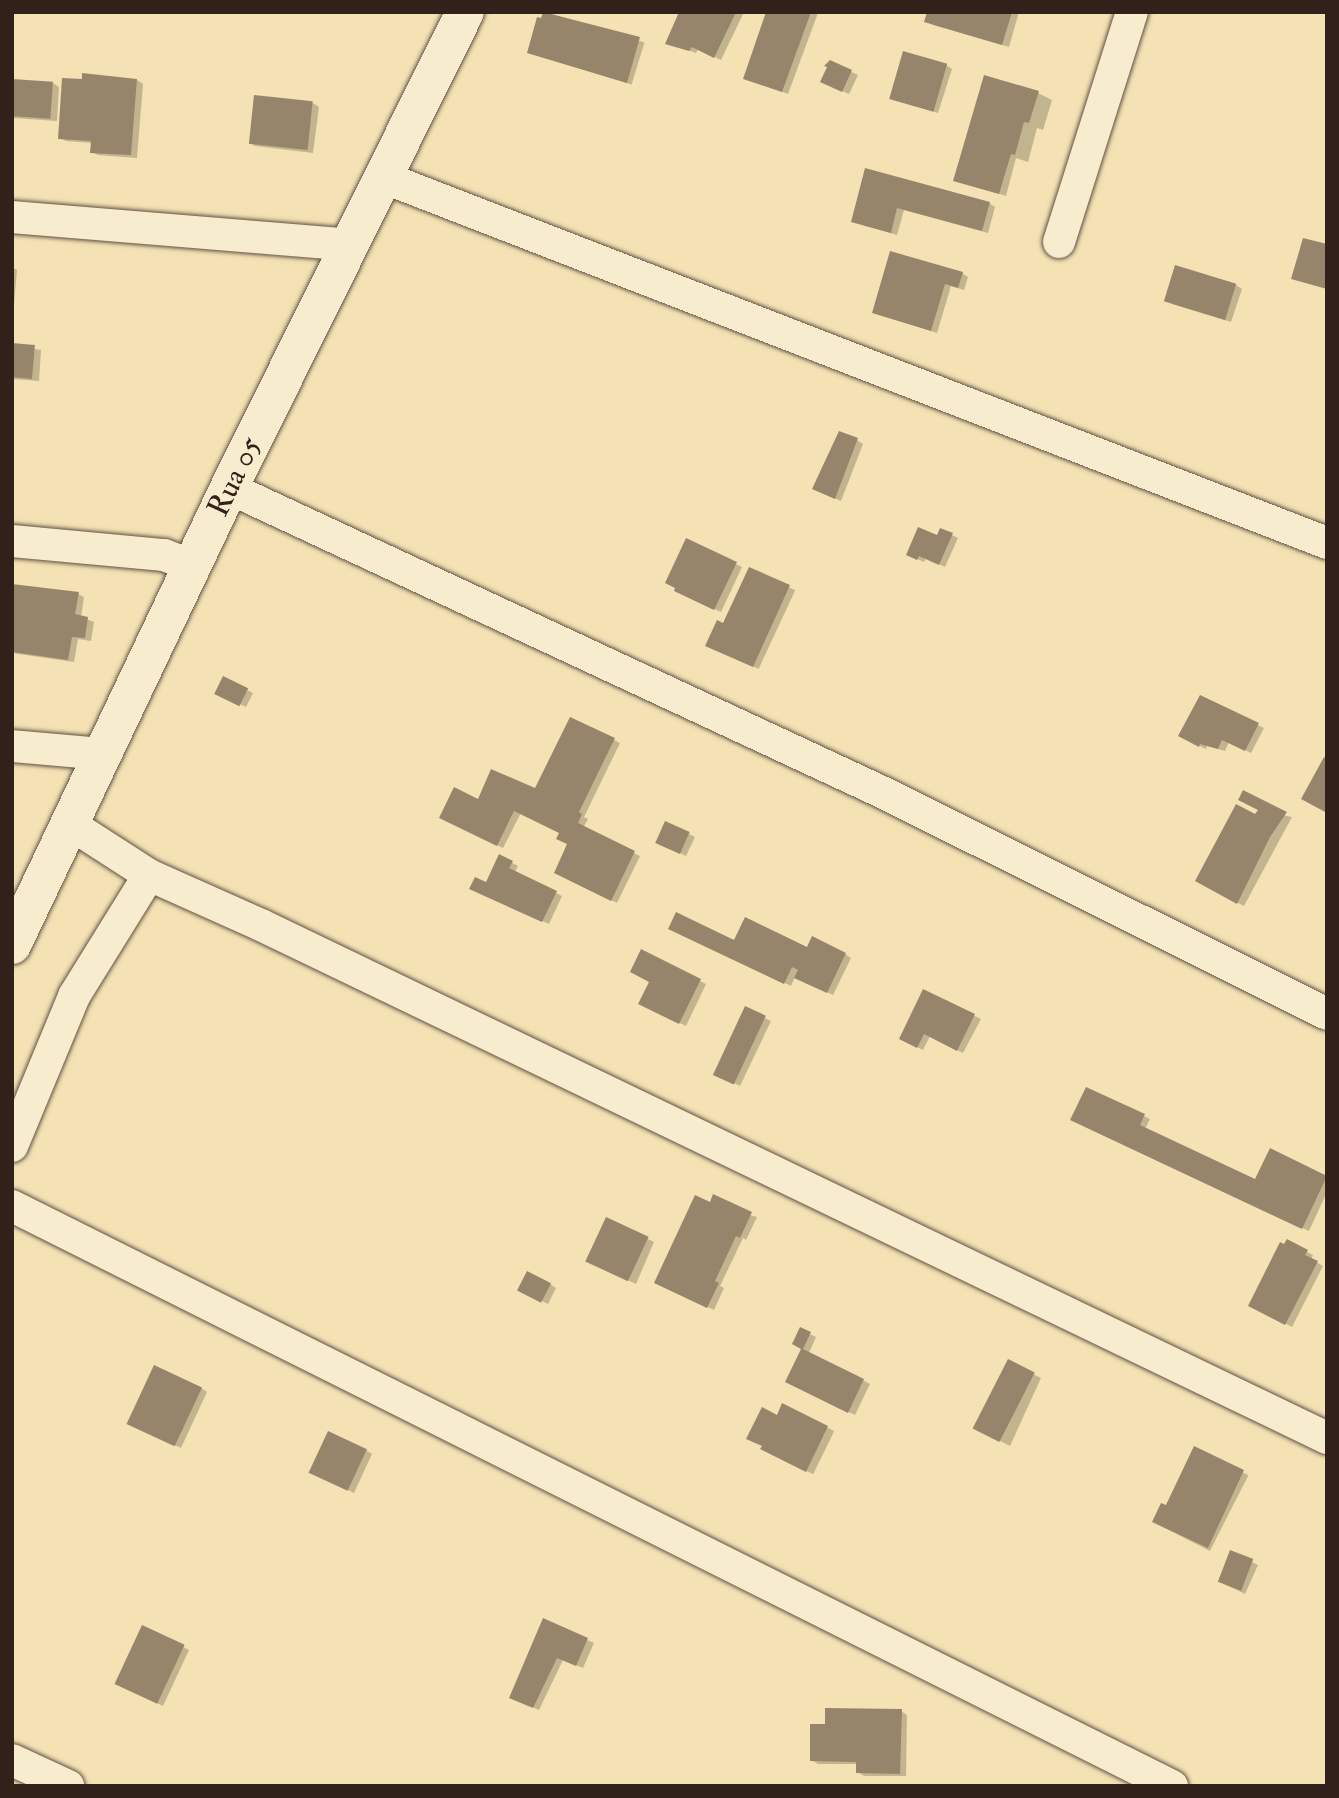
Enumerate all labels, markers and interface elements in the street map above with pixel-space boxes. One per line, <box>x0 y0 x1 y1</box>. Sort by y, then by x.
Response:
street label: Rua 05 <box>200 431 270 523</box>

